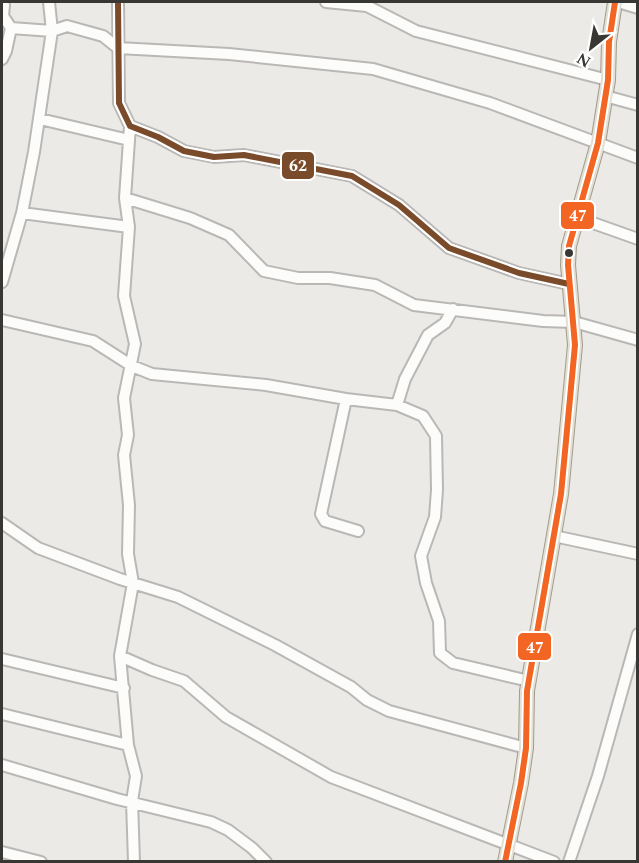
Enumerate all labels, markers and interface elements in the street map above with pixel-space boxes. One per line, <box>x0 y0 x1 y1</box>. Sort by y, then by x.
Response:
north arrow <box>561 18 621 78</box>
text: N <box>572 46 596 74</box>
line badge: 62 <box>281 151 315 180</box>
text: 62 <box>289 154 307 178</box>
line badge: 47 <box>560 201 595 230</box>
text: 47 <box>569 204 587 228</box>
unlabelled marker <box>563 247 575 259</box>
line badge: 47 <box>517 632 552 661</box>
text: 47 <box>526 636 544 660</box>

